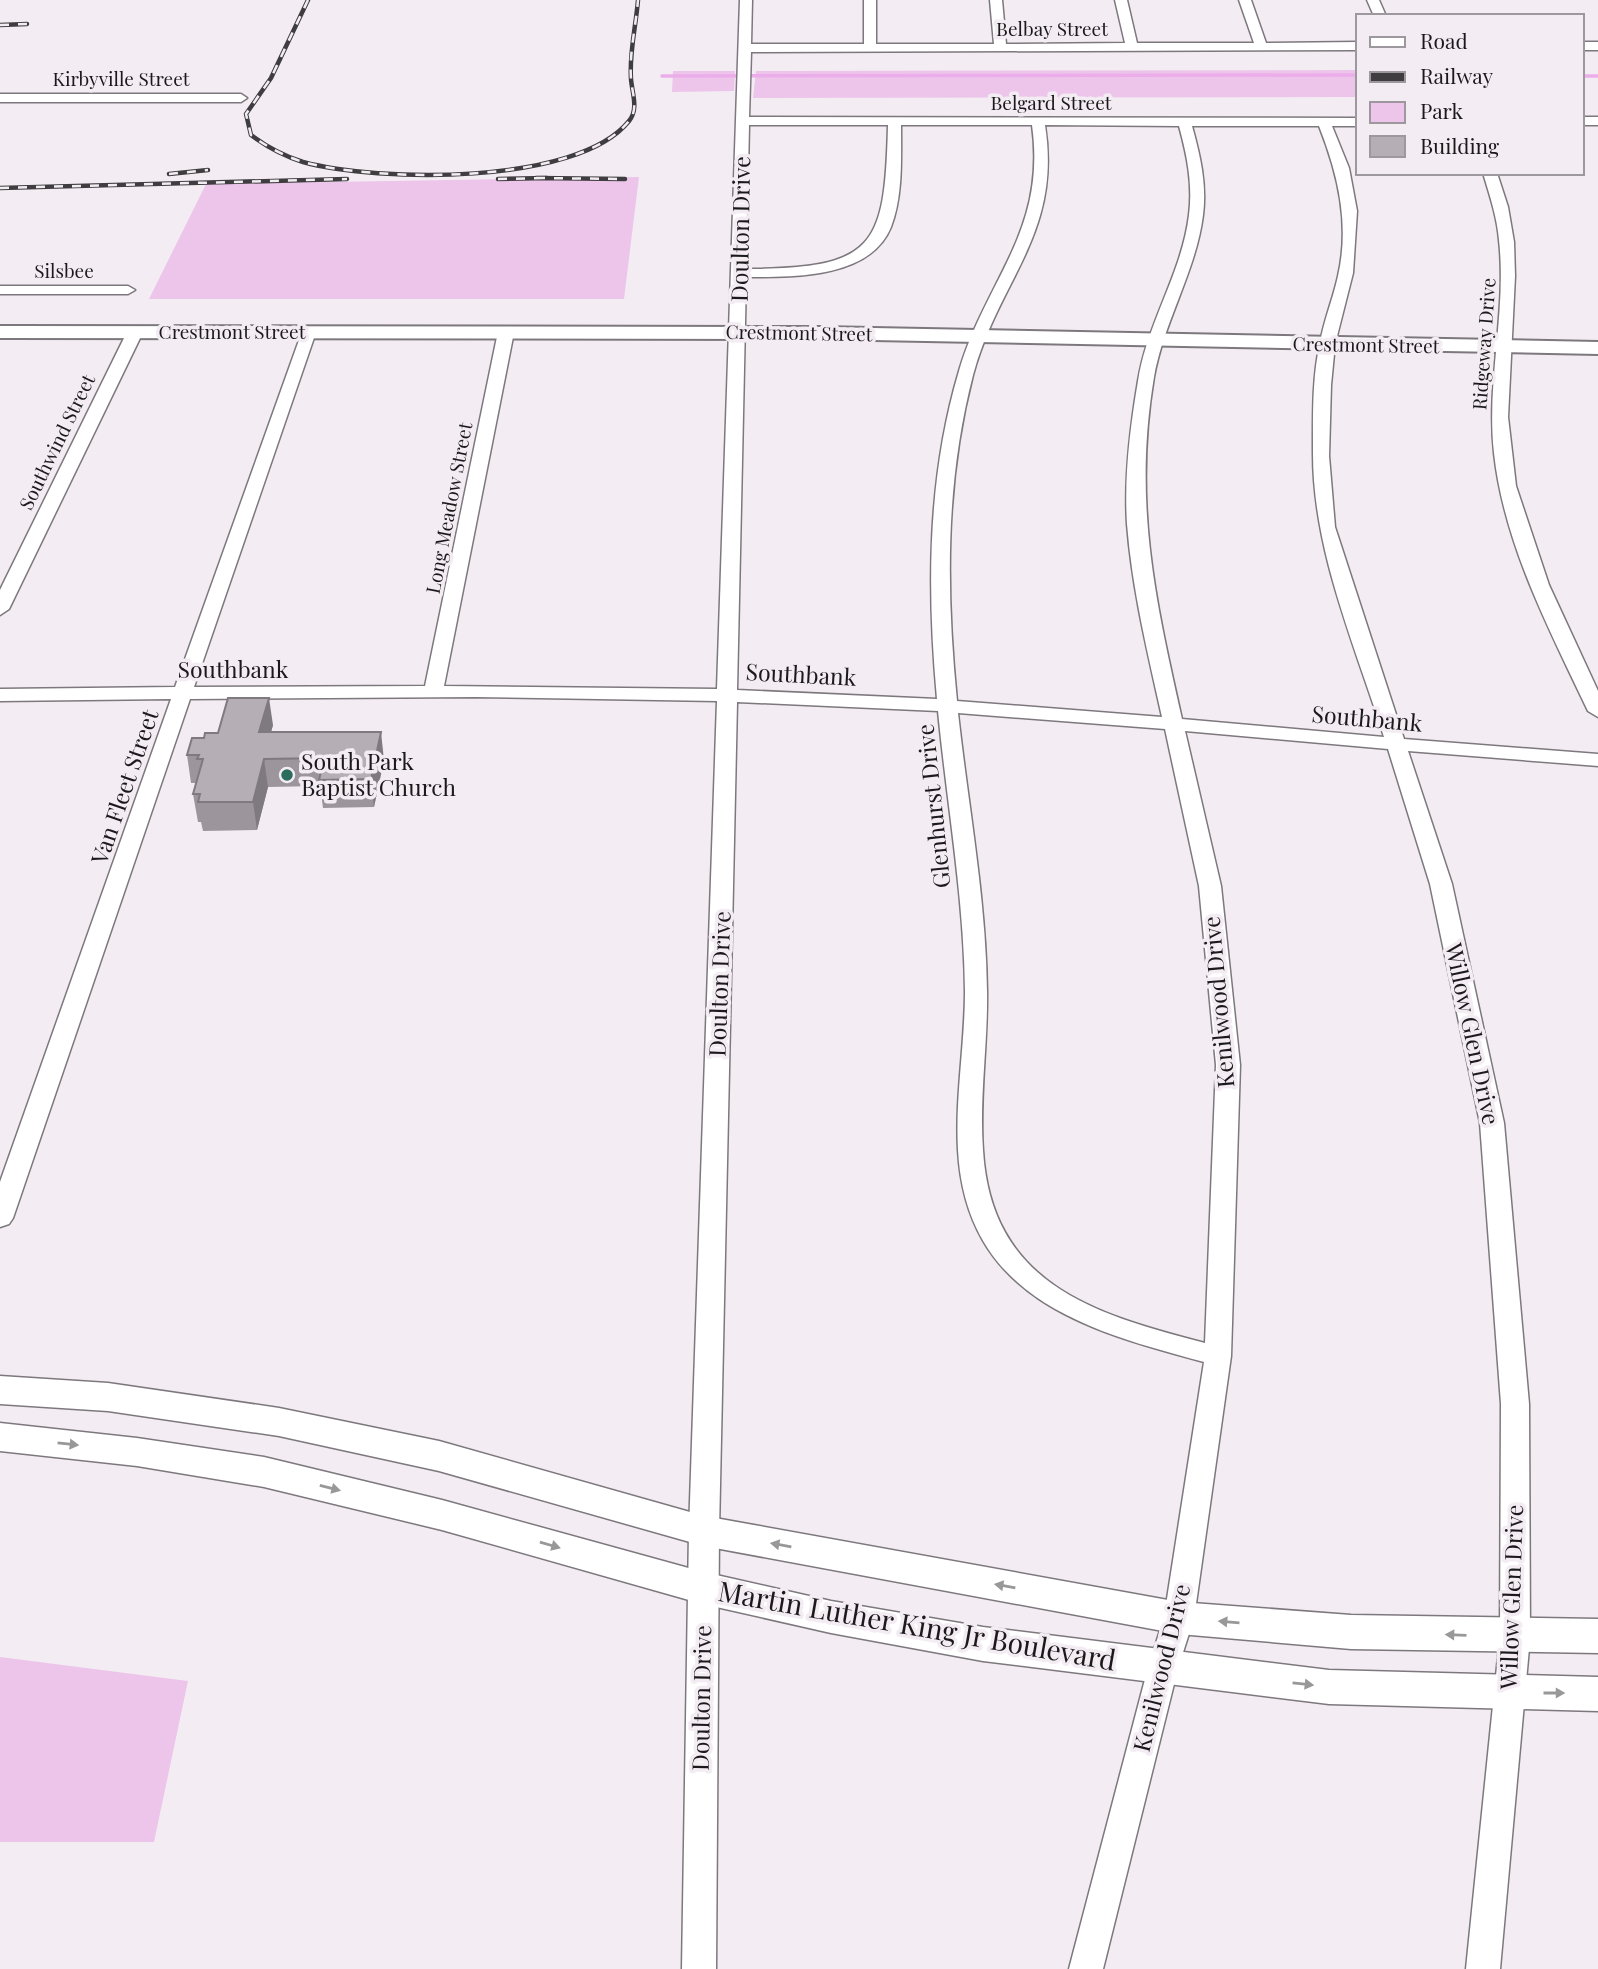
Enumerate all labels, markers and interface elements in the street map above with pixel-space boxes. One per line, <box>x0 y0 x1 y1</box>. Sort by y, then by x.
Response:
legend <box>1356 14 1584 175</box>
street label: Belbay Street <box>996 15 1108 41</box>
text: Road <box>1420 26 1468 54</box>
text: Railway <box>1420 61 1494 89</box>
street label: Kirbyville Street <box>52 65 190 91</box>
street label: Belgard Street <box>990 89 1112 115</box>
text: Park <box>1420 96 1464 124</box>
text: Building <box>1420 131 1499 159</box>
street label: Doulton Drive <box>723 156 756 302</box>
street label: Silsbee <box>34 257 94 283</box>
street label: Ridgeway Drive <box>1465 277 1501 411</box>
street label: Crestmont Street <box>159 318 306 344</box>
street label: Crestmont Street <box>725 318 873 346</box>
street label: Crestmont Street <box>1292 330 1440 358</box>
street label: Southwind Street <box>12 369 100 514</box>
street label: Long Meadow Street <box>419 420 477 596</box>
street label: Southbank <box>178 653 289 684</box>
street label: Southbank <box>745 655 858 692</box>
street label: Southbank <box>1311 697 1424 738</box>
street label: Van Fleet Street <box>82 704 165 869</box>
street label: Glenhurst Drive <box>908 723 957 890</box>
place label: South Park Baptist Church <box>301 745 456 802</box>
marker: South Park Baptist Church <box>279 767 295 783</box>
street label: Doulton Drive <box>700 911 737 1057</box>
street label: Kenilwood Drive <box>1195 915 1240 1089</box>
street label: Willow Glen Drive <box>1439 939 1508 1127</box>
one-way arrow <box>57 1439 79 1450</box>
one-way arrow <box>319 1483 341 1494</box>
street label: Willow Glen Drive <box>1492 1504 1529 1691</box>
one-way arrow <box>770 1539 792 1550</box>
one-way arrow <box>540 1541 561 1551</box>
street label: Martin Luther King Jr Boulevard <box>715 1571 1119 1678</box>
one-way arrow <box>994 1580 1016 1591</box>
street label: Kenilwood Drive <box>1125 1581 1196 1755</box>
one-way arrow <box>1218 1616 1240 1627</box>
street label: Doulton Drive <box>684 1625 717 1771</box>
one-way arrow <box>1445 1629 1467 1641</box>
one-way arrow <box>1292 1678 1314 1689</box>
one-way arrow <box>1544 1687 1566 1699</box>

